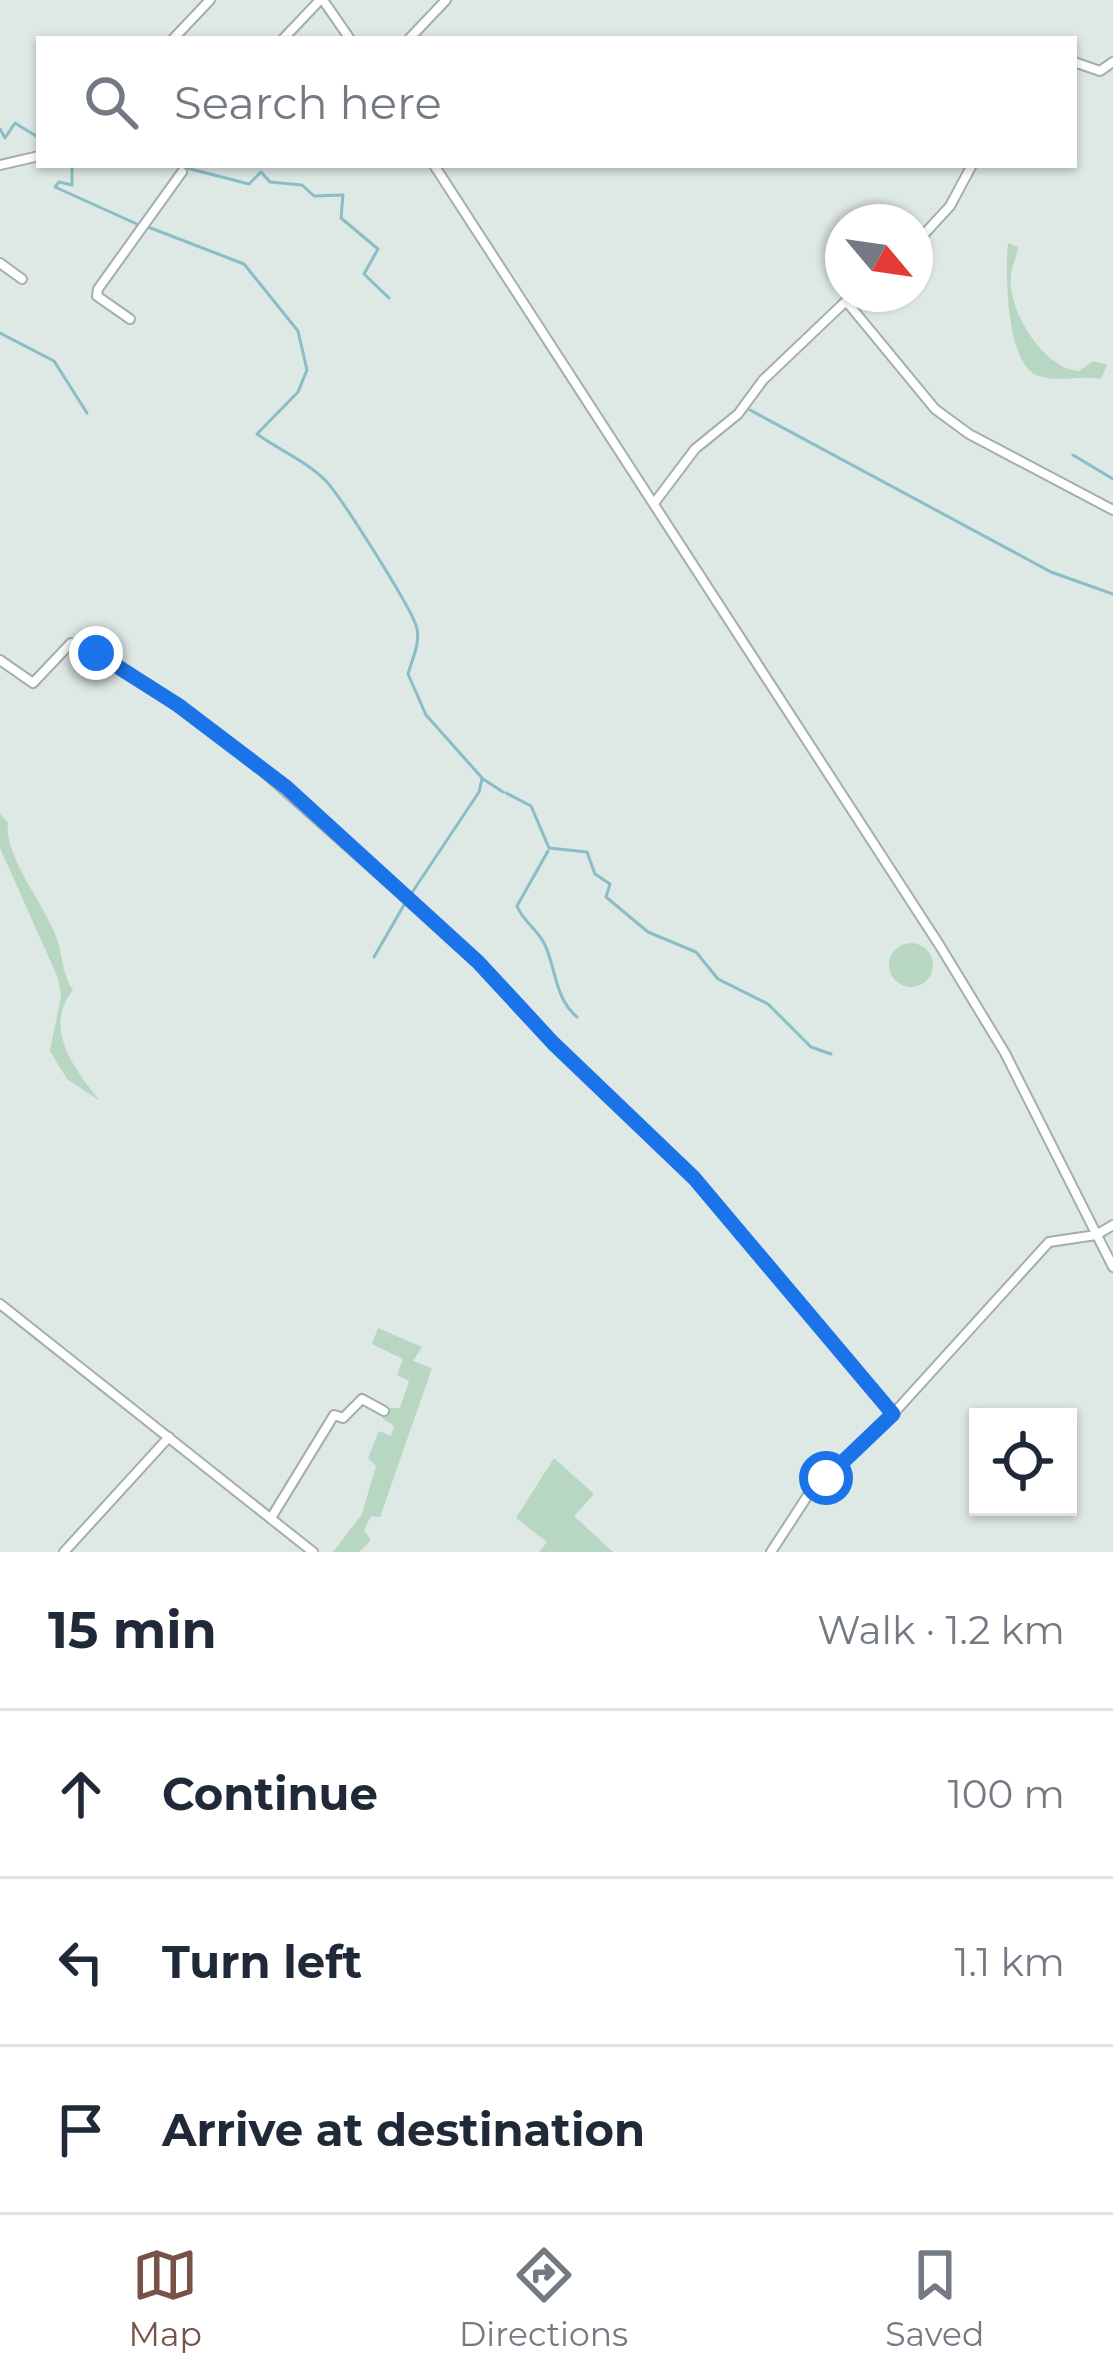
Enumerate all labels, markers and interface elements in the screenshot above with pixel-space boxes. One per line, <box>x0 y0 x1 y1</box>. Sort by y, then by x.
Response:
search box <box>36 36 1077 168</box>
icon: search <box>78 69 144 135</box>
text: Search here <box>174 75 442 130</box>
north arrow <box>825 204 933 312</box>
route end <box>69 626 123 680</box>
map controls <box>969 1408 1077 1516</box>
button: locate <box>969 1408 1077 1516</box>
route start <box>799 1451 853 1505</box>
text: 15 min <box>48 1599 217 1661</box>
text: Walk · 1.2 km <box>817 1606 1065 1654</box>
icon: ahead <box>48 1761 114 1827</box>
text: Continue <box>162 1766 378 1821</box>
text: 100 m <box>948 1770 1065 1818</box>
icon: left <box>48 1929 114 1995</box>
text: Turn left <box>162 1934 362 1989</box>
text: 1.1 km <box>954 1938 1065 1986</box>
icon: arrive <box>48 2097 114 2163</box>
text: Arrive at destination <box>162 2102 645 2157</box>
tab: Map <box>129 2242 202 2354</box>
tab: Directions <box>459 2242 628 2354</box>
tab: Saved <box>885 2242 984 2354</box>

